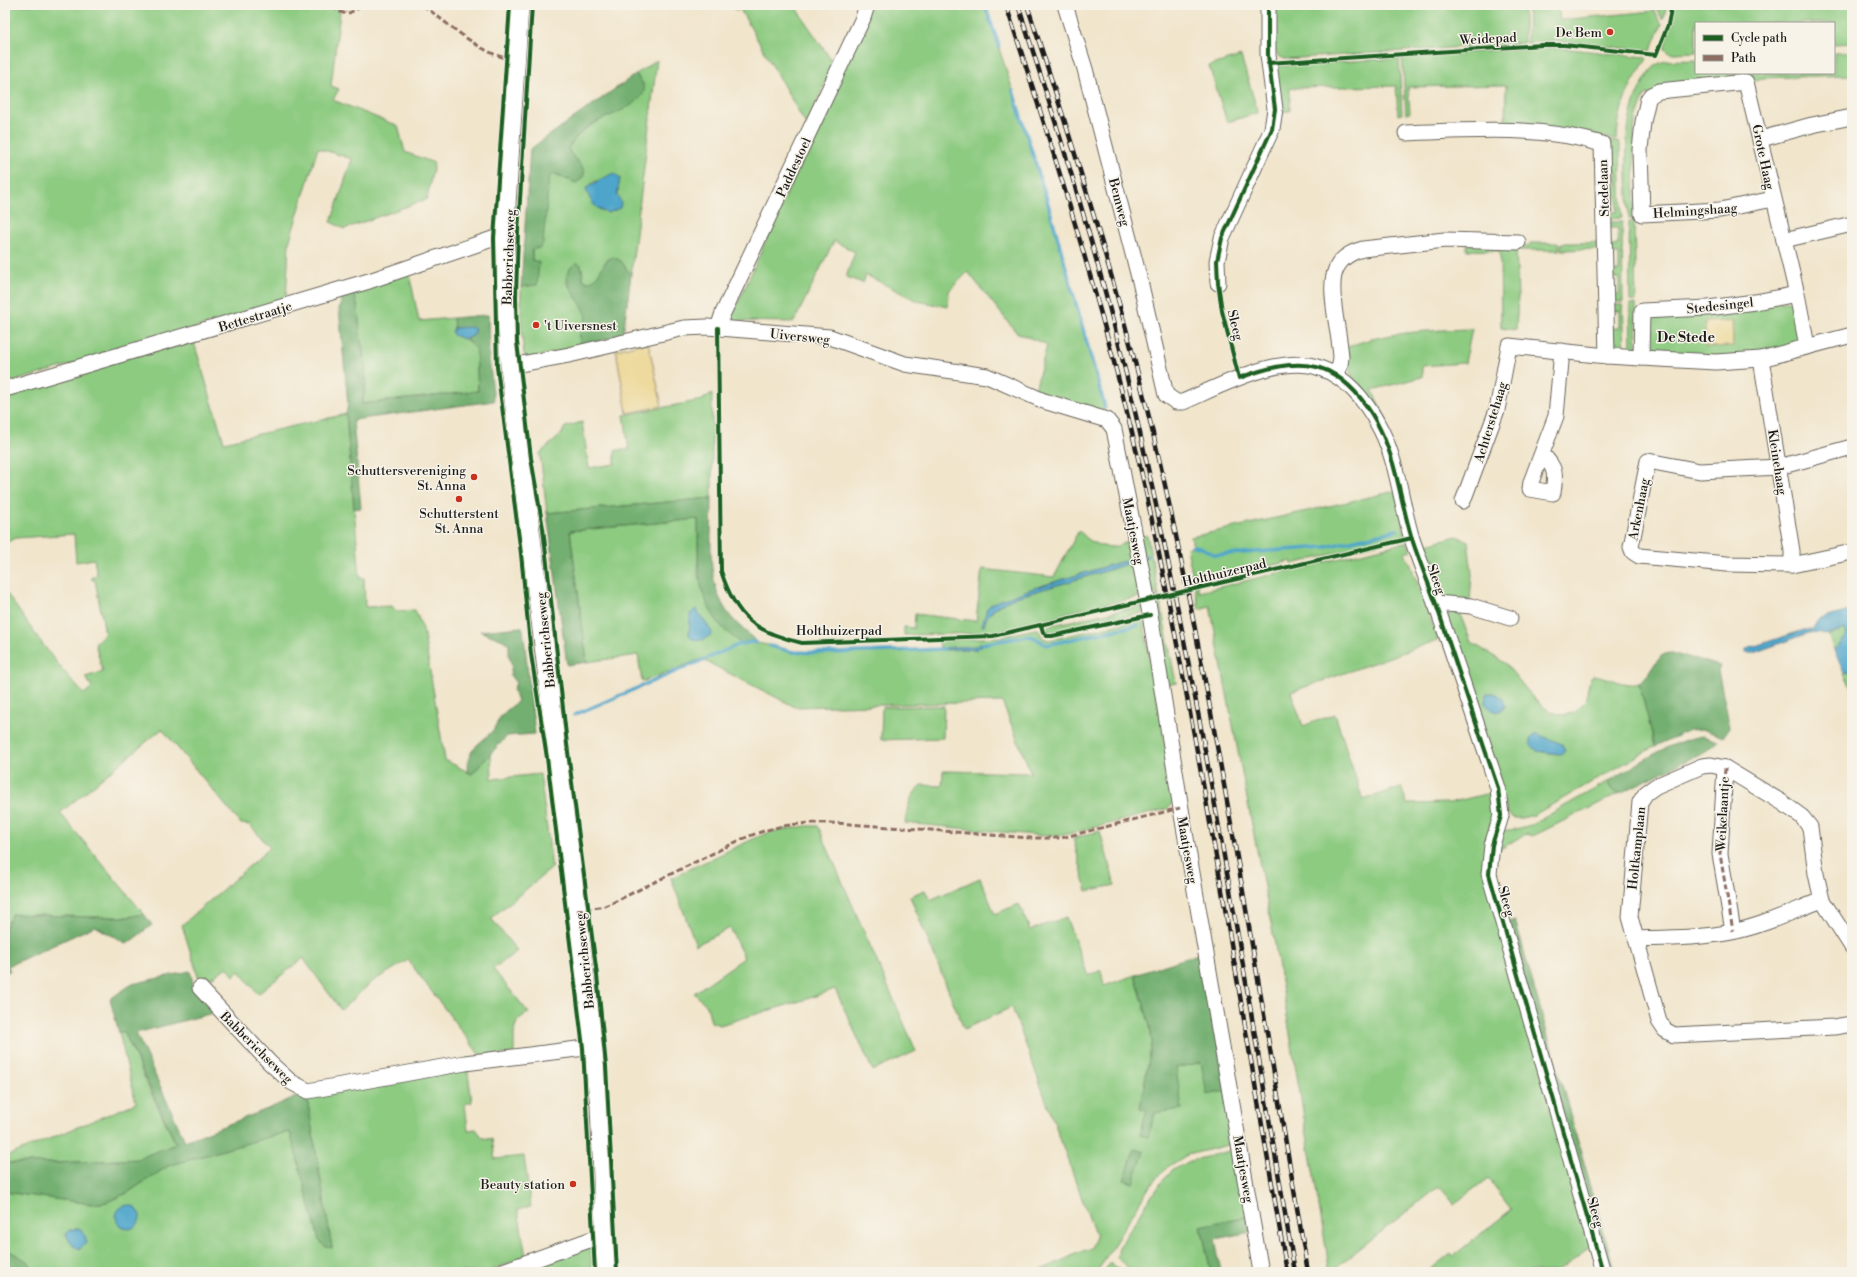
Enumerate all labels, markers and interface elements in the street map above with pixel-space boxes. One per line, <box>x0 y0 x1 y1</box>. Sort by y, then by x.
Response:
legend <box>1695 22 1835 74</box>
place label: De Bem <box>1556 25 1603 41</box>
marker: De Bem <box>1605 27 1615 37</box>
street label: Weidepad <box>1458 29 1518 49</box>
text: Cycle path <box>1731 31 1787 46</box>
text: Path <box>1731 51 1756 66</box>
street label: Grote Haag <box>1748 123 1778 192</box>
street label: Paddestoel <box>773 135 815 200</box>
street label: Stedelaan <box>1595 159 1613 217</box>
street label: Bemweg <box>1105 175 1133 228</box>
street label: Helmingshaag <box>1652 200 1738 222</box>
street label: Babberichseweg <box>499 209 519 306</box>
street label: Stedesingel <box>1686 295 1755 317</box>
street label: Bettestraatje <box>216 298 294 336</box>
street label: Sleeg <box>1223 308 1247 343</box>
place label: 't Uiversnest <box>544 318 617 334</box>
marker: 't Uiversnest <box>531 320 541 330</box>
street label: Uiversweg <box>769 326 831 348</box>
district label: De Stede <box>1657 329 1715 347</box>
street label: Achterstehaag <box>1471 380 1511 466</box>
street label: Kleinehaag <box>1764 428 1790 496</box>
place label: Schuttersvereniging St. Anna <box>347 463 466 494</box>
marker: Schuttersvereniging St. Anna <box>469 472 479 482</box>
street label: Arkenhaag <box>1625 476 1653 543</box>
marker: Schutterstent St. Anna <box>454 494 464 504</box>
street label: Maatjesweg <box>1119 496 1147 566</box>
place label: Schutterstent St. Anna <box>419 506 499 537</box>
street label: Holthuizerpad <box>1181 555 1269 590</box>
street label: Sleeg <box>1423 562 1449 597</box>
street label: Babberichseweg <box>533 591 559 689</box>
street label: Holthuizerpad <box>796 623 883 639</box>
street label: Weikelaantje <box>1713 776 1733 853</box>
street label: Holtkamplaan <box>1625 805 1649 890</box>
street label: Maatjesweg <box>1173 815 1201 885</box>
street label: Sleeg <box>1494 884 1518 919</box>
street label: Babberichseweg <box>572 912 598 1010</box>
street label: Babberichseweg <box>216 1007 296 1087</box>
street label: Maatjesweg <box>1229 1134 1257 1204</box>
place label: Beauty station <box>480 1177 565 1193</box>
marker: Beauty station <box>568 1179 578 1189</box>
street label: Sleeg <box>1583 1195 1607 1230</box>

